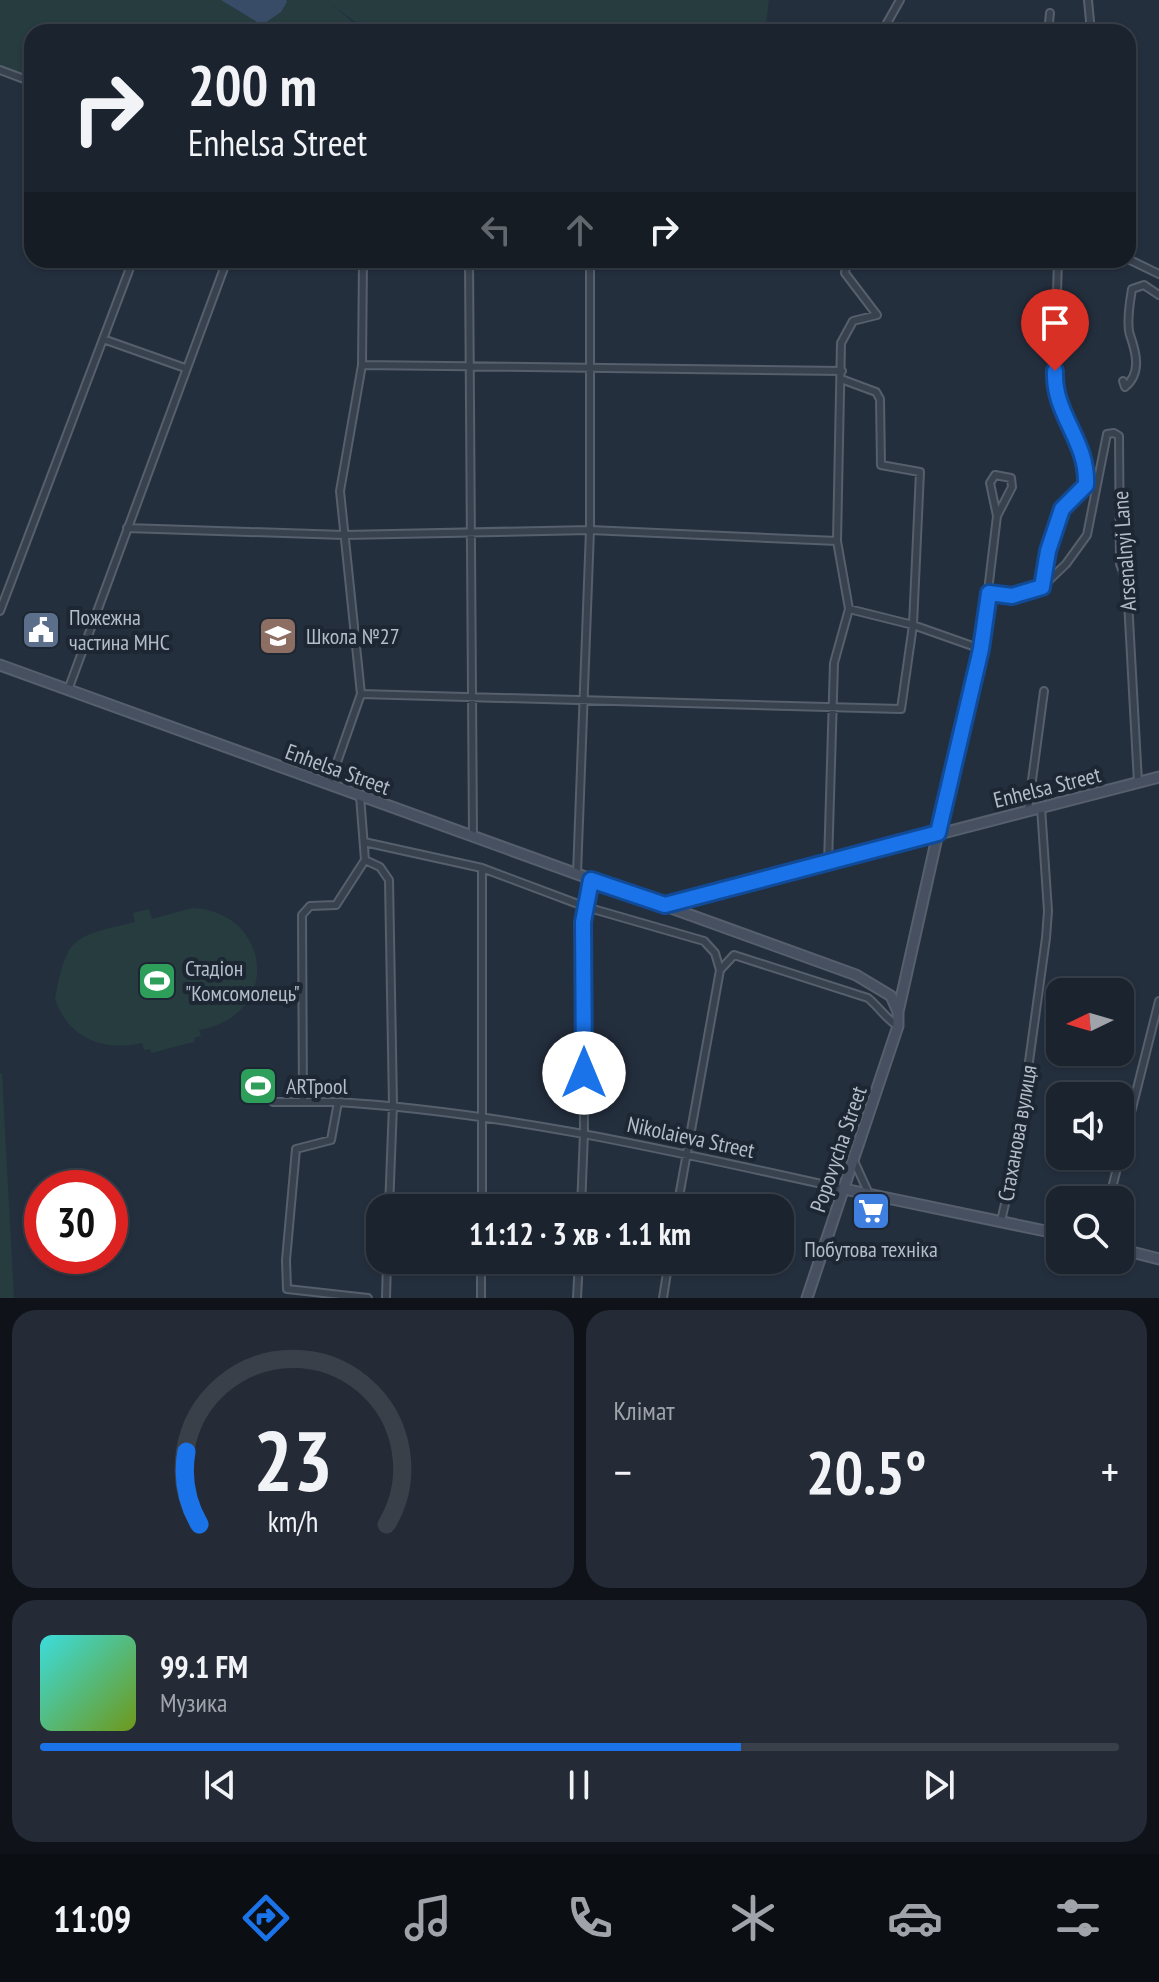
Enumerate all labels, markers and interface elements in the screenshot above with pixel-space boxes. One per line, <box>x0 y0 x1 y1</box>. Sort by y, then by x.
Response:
text: 200 m <box>188 49 317 121</box>
icon: right <box>56 56 160 160</box>
text: Enhelsa Street <box>188 119 367 166</box>
icon: left <box>474 208 518 252</box>
icon: ahead <box>558 208 602 252</box>
icon: right <box>642 208 686 252</box>
pin <box>1021 289 1089 371</box>
icon: arrive <box>1033 301 1077 345</box>
street label: Arsenalnyi Lane <box>1106 490 1142 612</box>
place label: Пожежна частина МНС <box>69 603 170 656</box>
public building icon: Пожежна частина МНС <box>20 609 62 651</box>
school or university icon: Школа №27 <box>257 615 299 657</box>
place label: Школа №27 <box>306 622 400 650</box>
street label: Enhelsa Street <box>282 737 394 801</box>
street label: Enhelsa Street <box>991 760 1103 814</box>
place label: Стадіон "Комсомолець" <box>185 954 300 1007</box>
sports icon: Стадіон "Комсомолець" <box>136 960 178 1002</box>
north arrow <box>1046 978 1134 1066</box>
map controls <box>1046 978 1134 1274</box>
position arrow <box>542 1031 626 1115</box>
street label: Стаханова вулиця <box>991 1063 1043 1203</box>
sports icon: ARTpool <box>237 1065 279 1107</box>
place label: ARTpool <box>286 1072 348 1100</box>
street label: Popovycha Street <box>803 1082 873 1216</box>
button: sound <box>1046 1082 1134 1170</box>
street label: Nikolaieva Street <box>625 1110 757 1164</box>
speed limit sign: 30 <box>24 1170 128 1274</box>
button: search <box>1046 1186 1134 1274</box>
supermarket icon: Побутова техніка <box>850 1190 892 1232</box>
text: 11:12 · 3 хв · 1.1 km <box>469 1214 691 1253</box>
place label: Побутова техніка <box>804 1235 938 1263</box>
text: Клімат <box>614 1394 675 1427</box>
text: 23 <box>253 1406 333 1514</box>
text: 20.5° <box>806 1433 927 1511</box>
text: − <box>614 1443 632 1500</box>
text: + <box>1101 1443 1119 1500</box>
text: km/h <box>267 1503 318 1540</box>
text: 99.1 FM <box>160 1647 248 1686</box>
text: Музика <box>160 1686 227 1719</box>
icon: previous <box>198 1763 242 1807</box>
icon: pause <box>557 1763 601 1807</box>
icon: next <box>917 1763 961 1807</box>
icon: directions <box>238 1890 294 1946</box>
icon: music <box>400 1890 456 1946</box>
icon: phone <box>562 1890 618 1946</box>
icon: climate <box>725 1890 781 1946</box>
icon: car <box>887 1890 943 1946</box>
icon: filters <box>1050 1890 1106 1946</box>
text: 11:09 <box>53 1895 131 1942</box>

